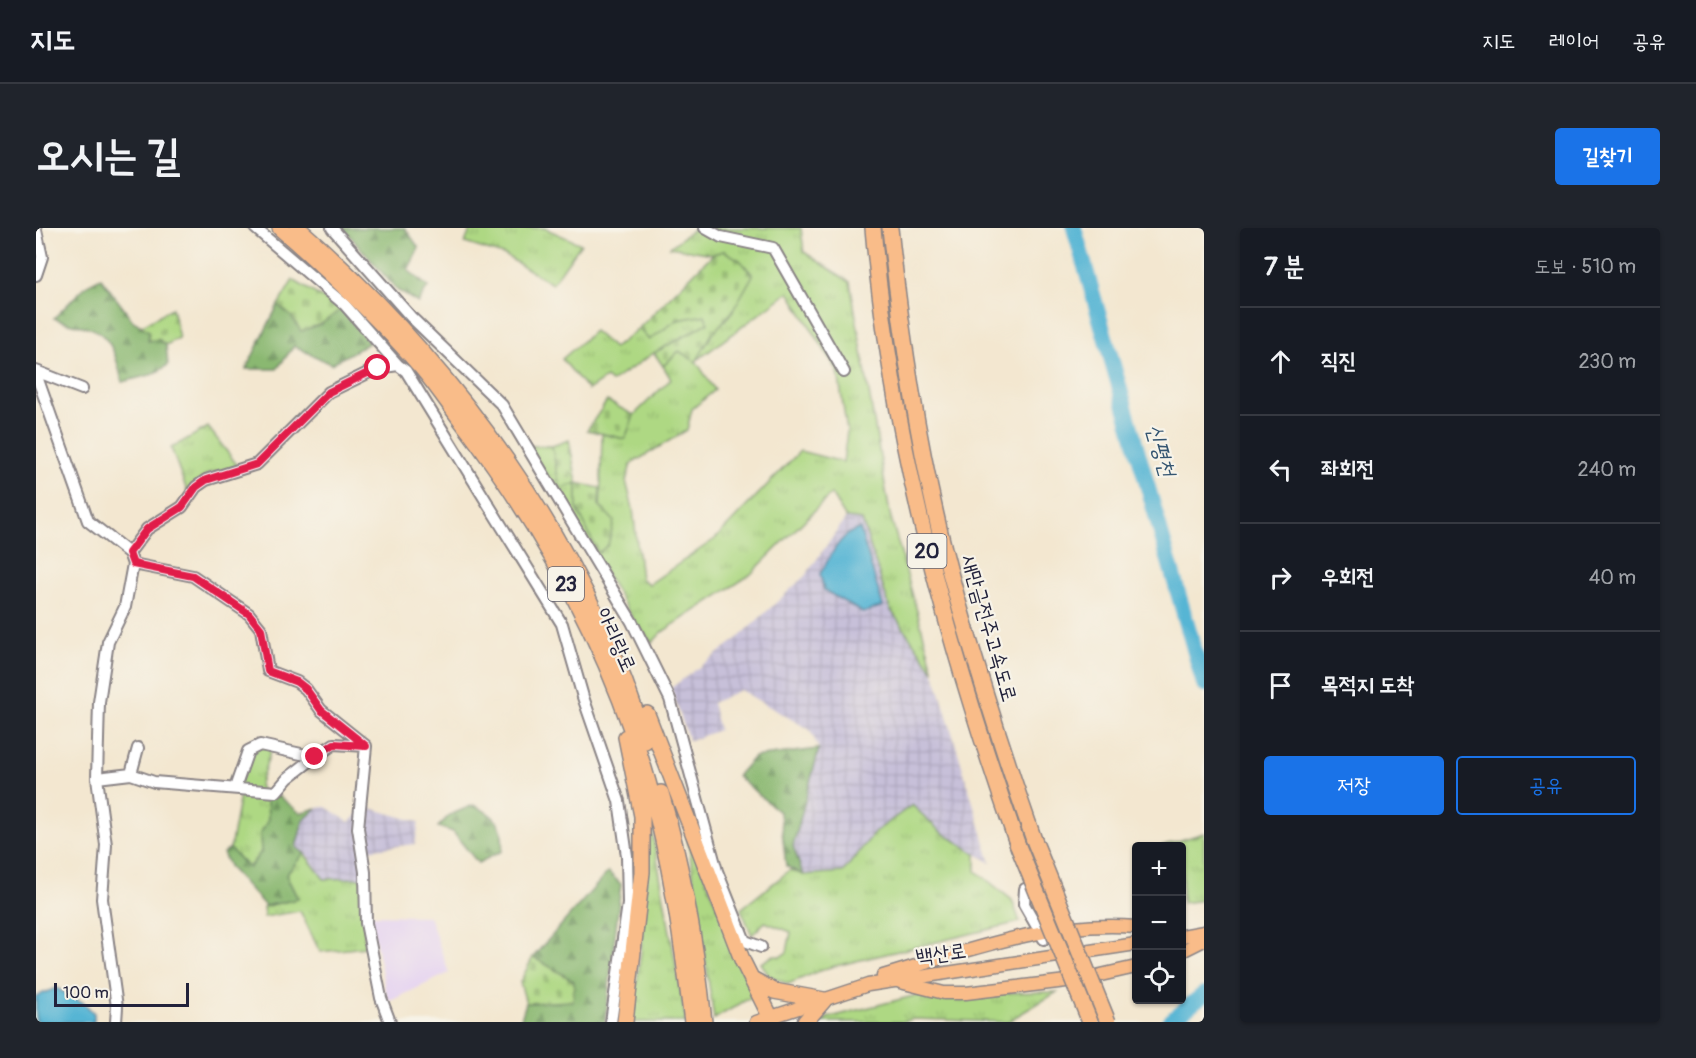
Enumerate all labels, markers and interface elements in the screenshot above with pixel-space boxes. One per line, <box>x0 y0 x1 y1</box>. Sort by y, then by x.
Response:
text: 지도 <box>30 23 75 58</box>
text: 지도 <box>1482 28 1516 55</box>
text: 레이어 <box>1549 28 1599 55</box>
text: 공유 <box>1632 28 1666 55</box>
button: 길찾기 <box>1555 128 1660 185</box>
text: 오시는 길 <box>36 130 180 182</box>
text: 7 분 <box>1264 251 1304 283</box>
text: 도보 · 510 m <box>1534 254 1636 279</box>
icon: ahead <box>1264 345 1297 378</box>
text: 직진 <box>1321 347 1356 375</box>
text: 230 m <box>1579 349 1636 374</box>
route start <box>364 354 390 380</box>
water label: 신평천 <box>1140 421 1182 482</box>
icon: left <box>1264 453 1297 486</box>
text: 좌회전 <box>1321 455 1374 483</box>
text: 240 m <box>1577 457 1636 482</box>
road number: 20 <box>908 534 946 568</box>
street label: 새만금전주고속도로 <box>955 551 1023 705</box>
icon: right <box>1264 561 1297 594</box>
text: 우회전 <box>1321 563 1374 591</box>
text: 40 m <box>1589 565 1636 590</box>
road number: 23 <box>548 567 584 601</box>
street label: 아리랑로 <box>590 604 642 676</box>
icon: arrive <box>1264 669 1297 702</box>
text: 목적지 도착 <box>1321 671 1414 699</box>
route end <box>301 743 327 769</box>
button: 저장 <box>1264 756 1444 815</box>
button: 공유 <box>1456 756 1636 815</box>
map controls <box>1132 842 1186 1004</box>
button: + <box>1132 842 1186 896</box>
button: − <box>1132 896 1186 950</box>
street label: 백산로 <box>914 937 968 971</box>
button: locate <box>1132 950 1186 1004</box>
scale bar <box>54 980 189 1008</box>
text: 100 m <box>63 983 109 1003</box>

